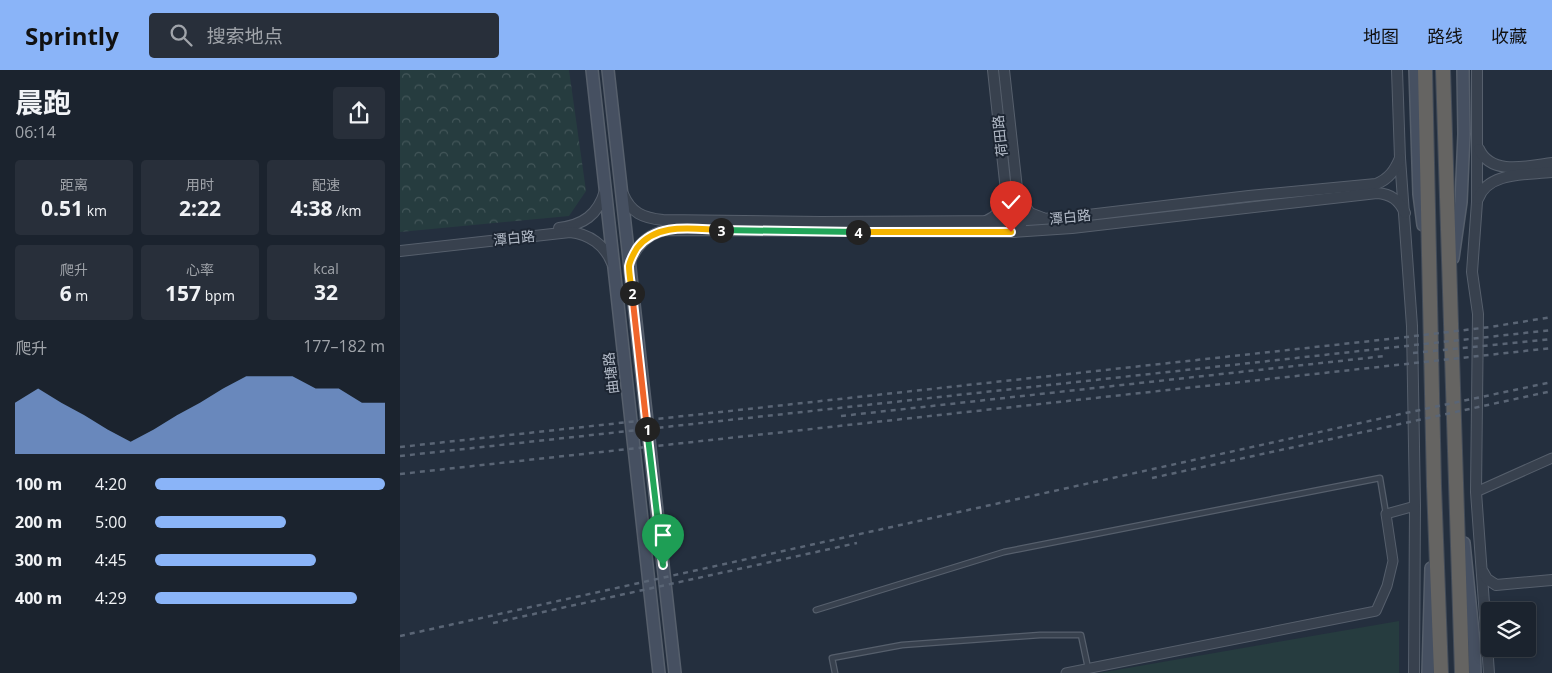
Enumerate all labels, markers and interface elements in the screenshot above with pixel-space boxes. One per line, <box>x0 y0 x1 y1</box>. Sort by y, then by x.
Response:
search box <box>149 13 499 58</box>
text: Sprintly <box>25 19 119 52</box>
icon: search <box>167 21 195 49</box>
text: 搜索地点 <box>207 23 283 49</box>
text: 地图 <box>1363 24 1399 48</box>
text: 路线 <box>1427 24 1463 48</box>
text: 收藏 <box>1491 24 1527 48</box>
text: 晨跑 <box>15 83 71 121</box>
button: share <box>333 87 385 139</box>
street label: 荷田路 <box>988 114 1011 158</box>
text: 06:14 <box>15 121 56 143</box>
text: 距离 <box>60 175 88 194</box>
text: 用时 <box>186 175 214 194</box>
text: 配速 <box>312 175 340 194</box>
pin <box>990 181 1032 232</box>
icon: check <box>997 188 1025 216</box>
text: 0.51 <box>41 194 83 222</box>
text: 2:22 <box>179 194 221 222</box>
text: 4:38 <box>290 194 332 222</box>
text: km <box>83 201 107 220</box>
text: /km <box>332 201 362 220</box>
street label: 潭白路 <box>1048 205 1092 228</box>
pin: 3 <box>708 218 734 242</box>
pin: 4 <box>846 220 870 244</box>
text: 3 <box>717 221 726 240</box>
text: 4 <box>854 223 863 242</box>
street label: 潭白路 <box>492 226 536 249</box>
text: kcal <box>313 259 339 278</box>
text: 爬升 <box>60 260 88 279</box>
text: 心率 <box>186 260 214 279</box>
text: 32 <box>314 278 338 306</box>
text: 6 <box>60 279 72 307</box>
text: 157 <box>165 279 201 307</box>
pin: 2 <box>620 280 644 306</box>
text: 2 <box>628 284 637 303</box>
text: m <box>72 286 88 305</box>
text: bpm <box>201 286 235 305</box>
text: 177–182 m <box>303 335 385 357</box>
text: 爬升 <box>15 337 47 359</box>
street label: 曲塘路 <box>599 351 622 395</box>
pin: 1 <box>634 416 660 442</box>
text: 1 <box>643 420 652 439</box>
text: 100 m <box>15 473 62 495</box>
text: 4:20 <box>95 473 127 495</box>
text: 200 m <box>15 511 62 533</box>
text: 5:00 <box>95 511 127 533</box>
pin <box>642 514 684 565</box>
icon: arrive <box>649 521 677 549</box>
text: 300 m <box>15 549 62 571</box>
text: 4:45 <box>95 549 127 571</box>
text: 400 m <box>15 587 62 609</box>
text: 4:29 <box>95 587 127 609</box>
map controls <box>1481 602 1536 657</box>
button: layers <box>1481 602 1536 657</box>

